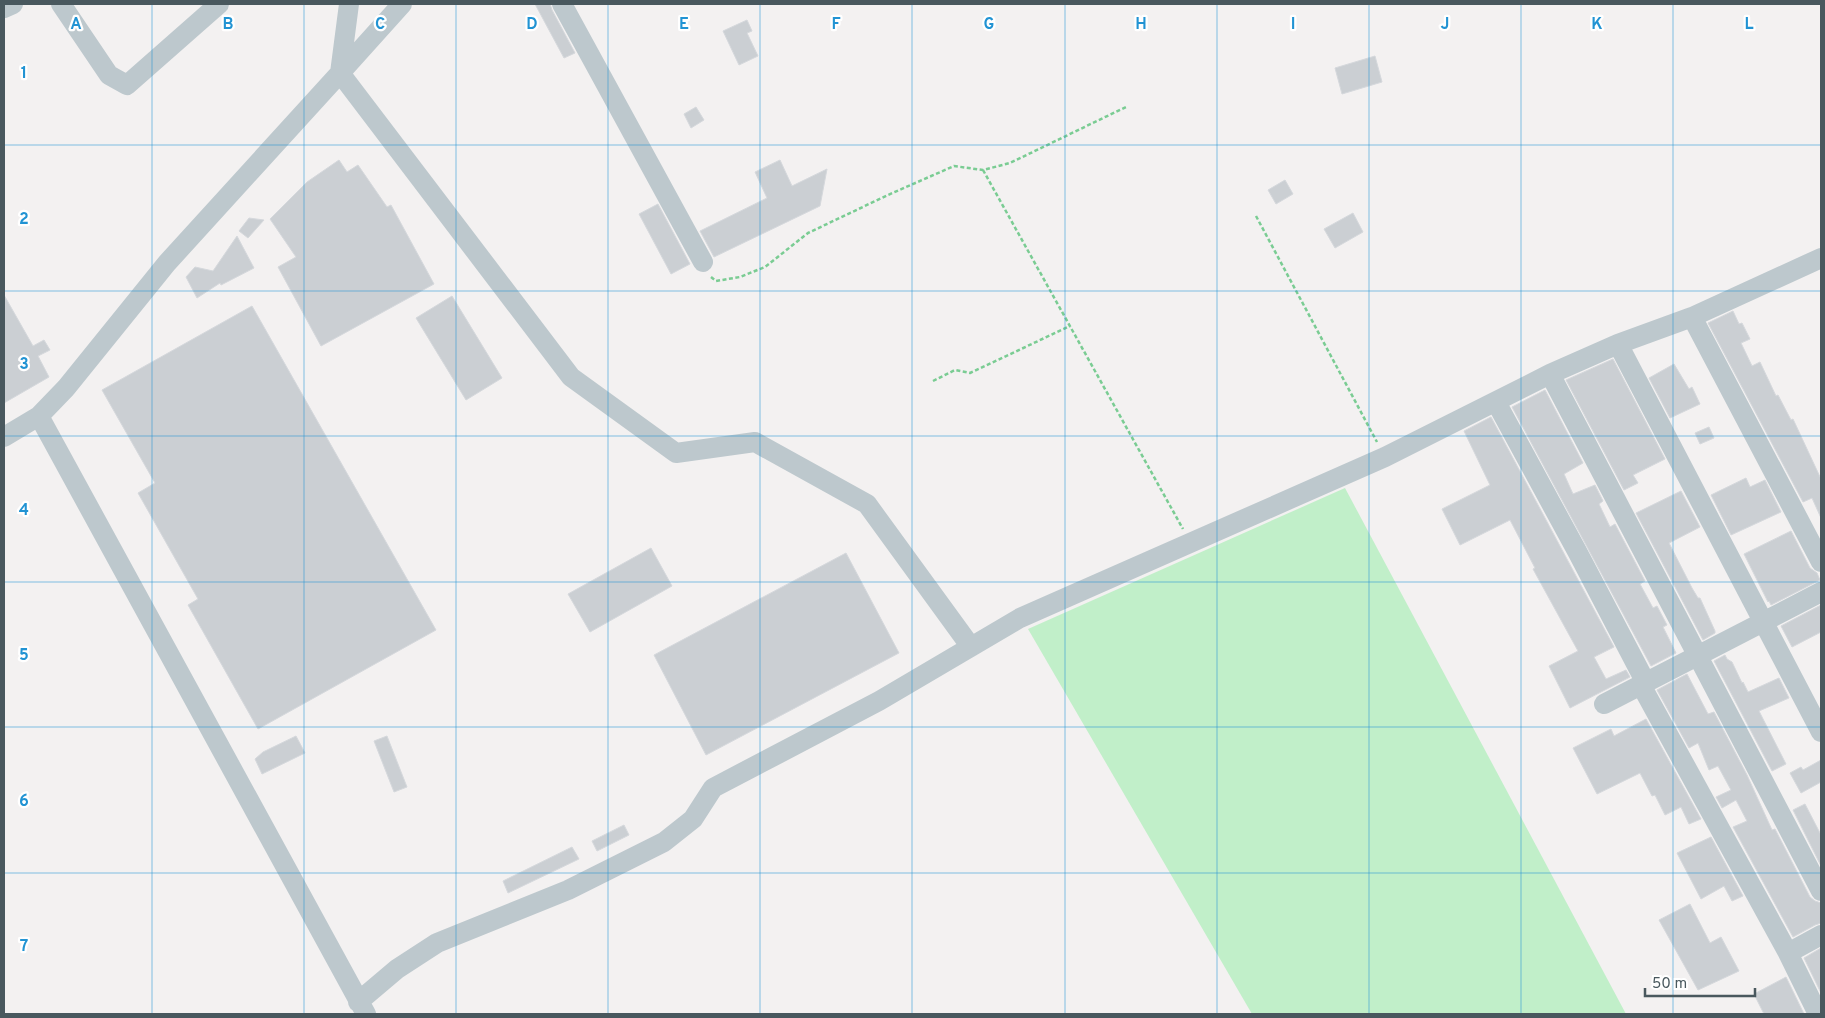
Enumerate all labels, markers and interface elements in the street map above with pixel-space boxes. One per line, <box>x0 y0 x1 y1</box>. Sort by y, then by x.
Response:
text: A <box>70 15 82 35</box>
text: B <box>222 15 234 35</box>
text: C <box>375 15 385 35</box>
text: D <box>526 15 538 35</box>
text: E <box>679 15 689 35</box>
text: F <box>831 15 841 35</box>
text: G <box>984 15 994 35</box>
text: H <box>1135 15 1147 35</box>
text: I <box>1291 15 1295 35</box>
text: J <box>1441 15 1449 35</box>
text: K <box>1591 15 1603 35</box>
text: L <box>1744 15 1754 35</box>
text: 1 <box>21 64 27 84</box>
text: 2 <box>19 210 29 230</box>
text: 3 <box>19 355 29 375</box>
text: 4 <box>19 501 29 521</box>
text: 5 <box>19 646 29 666</box>
text: 6 <box>19 792 29 812</box>
text: 7 <box>20 937 28 957</box>
scale bar <box>1645 966 1755 998</box>
text: 50 m <box>1652 975 1687 994</box>

